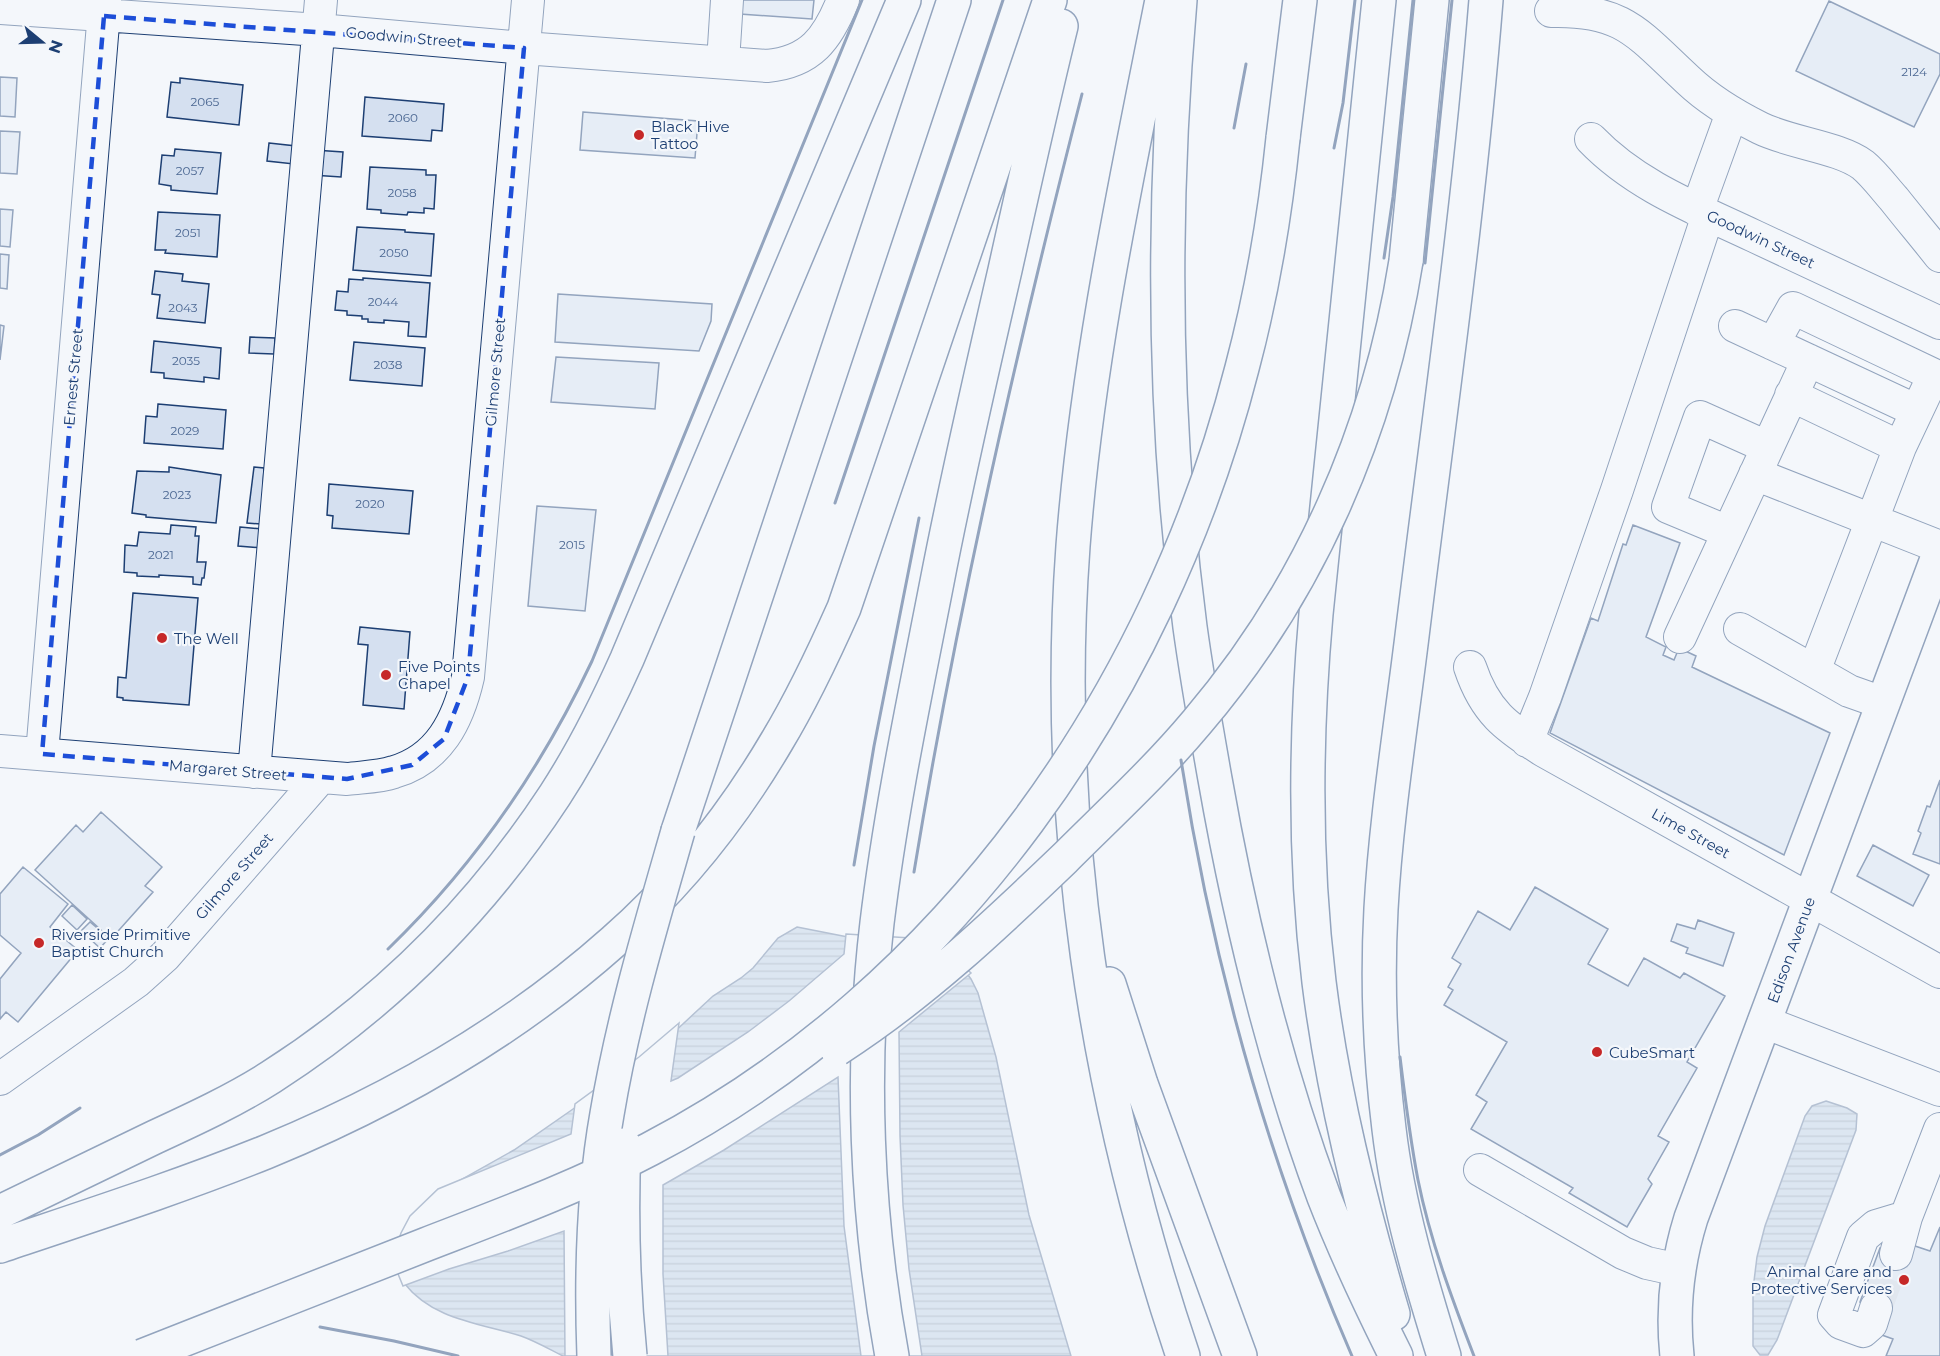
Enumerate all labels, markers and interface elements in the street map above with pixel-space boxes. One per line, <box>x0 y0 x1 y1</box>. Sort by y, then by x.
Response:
north arrow <box>12 12 72 72</box>
street label: Goodwin Street <box>345 22 463 52</box>
text: N <box>45 38 67 56</box>
house number: 2124 <box>1901 64 1927 79</box>
house number: 2065 <box>191 94 220 109</box>
house number: 2060 <box>388 110 418 125</box>
place label: Black Hive Tattoo <box>651 117 730 153</box>
marker: Black Hive Tattoo <box>632 128 646 142</box>
house number: 2057 <box>176 163 204 178</box>
house number: 2058 <box>387 185 417 200</box>
street label: Goodwin Street <box>1704 206 1818 272</box>
house number: 2051 <box>175 225 201 240</box>
house number: 2050 <box>379 245 409 260</box>
house number: 2044 <box>368 294 398 309</box>
house number: 2043 <box>168 300 198 315</box>
street label: Gilmore Street <box>481 317 509 427</box>
street label: Ernest Street <box>59 327 87 427</box>
house number: 2035 <box>172 353 200 368</box>
house number: 2038 <box>373 357 403 372</box>
house number: 2029 <box>171 423 199 438</box>
house number: 2023 <box>163 487 191 502</box>
house number: 2020 <box>355 496 385 511</box>
house number: 2015 <box>559 537 585 552</box>
house number: 2021 <box>148 547 174 562</box>
place label: The Well <box>174 629 239 648</box>
marker: The Well <box>155 631 169 645</box>
place label: Five Points Chapel <box>398 657 480 693</box>
marker: Five Points Chapel <box>379 668 393 682</box>
street label: Margaret Street <box>168 755 288 785</box>
street label: Lime Street <box>1648 804 1734 862</box>
street label: Gilmore Street <box>191 829 277 923</box>
street label: Edison Avenue <box>1763 894 1819 1006</box>
place label: Riverside Primitive Baptist Church <box>51 925 191 961</box>
marker: Riverside Primitive Baptist Church <box>32 936 46 950</box>
place label: CubeSmart <box>1609 1043 1695 1062</box>
marker: CubeSmart <box>1590 1045 1604 1059</box>
place label: Animal Care and Protective Services <box>1751 1262 1892 1298</box>
marker: Animal Care and Protective Services <box>1897 1273 1911 1287</box>

